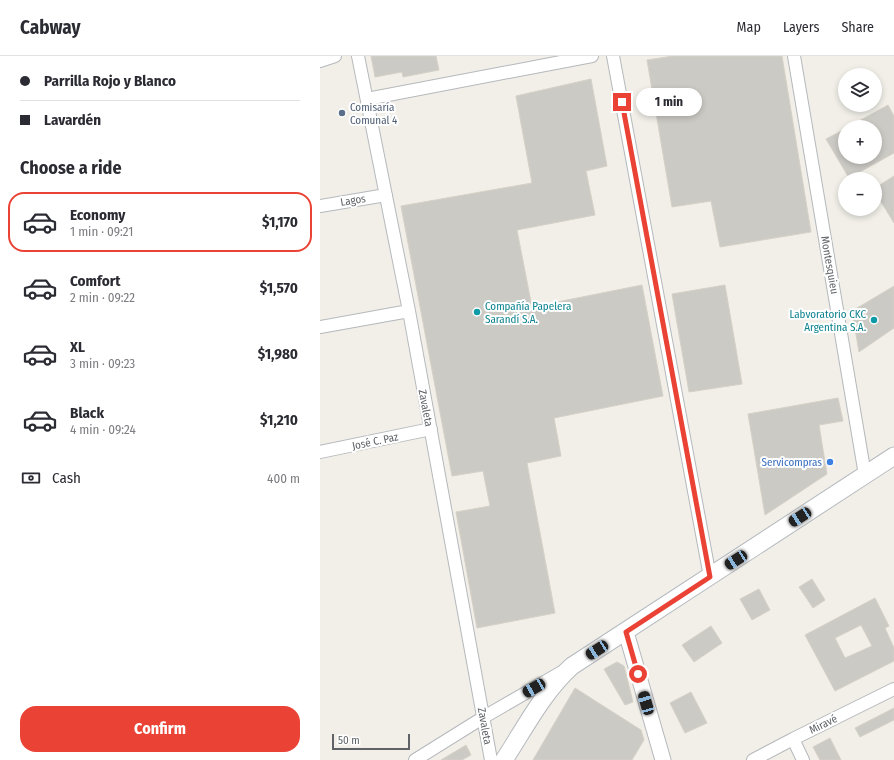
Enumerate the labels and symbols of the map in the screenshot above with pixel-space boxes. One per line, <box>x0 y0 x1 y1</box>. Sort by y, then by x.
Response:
callout: 1 min <box>636 88 702 116</box>
route end <box>613 93 631 111</box>
place label: Comisaría Comunal 4 <box>350 101 398 127</box>
marker: Comisaría Comunal 4 <box>337 108 347 118</box>
street label: Lagos <box>339 192 367 209</box>
street label: Montesquieu <box>818 235 841 295</box>
place label: Compañía Papelera Sarandí S.A. <box>485 300 571 326</box>
marker: Compañía Papelera Sarandí S.A. <box>472 307 482 317</box>
place label: Labvoratorio CKC Argentina S.A. <box>789 308 866 334</box>
marker: Labvoratorio CKC Argentina S.A. <box>869 315 879 325</box>
street label: Zavaleta <box>416 388 435 428</box>
street label: José C. Paz <box>351 430 400 453</box>
place label: Servicompras <box>762 456 822 469</box>
marker: Servicompras <box>825 457 835 467</box>
car <box>787 505 813 529</box>
car <box>723 548 749 572</box>
car <box>584 638 610 662</box>
route start <box>629 665 647 683</box>
car <box>521 677 547 699</box>
car <box>637 690 655 716</box>
street label: Zavaleta <box>475 707 494 746</box>
street label: Miravé <box>807 712 839 737</box>
scale bar <box>332 732 410 751</box>

